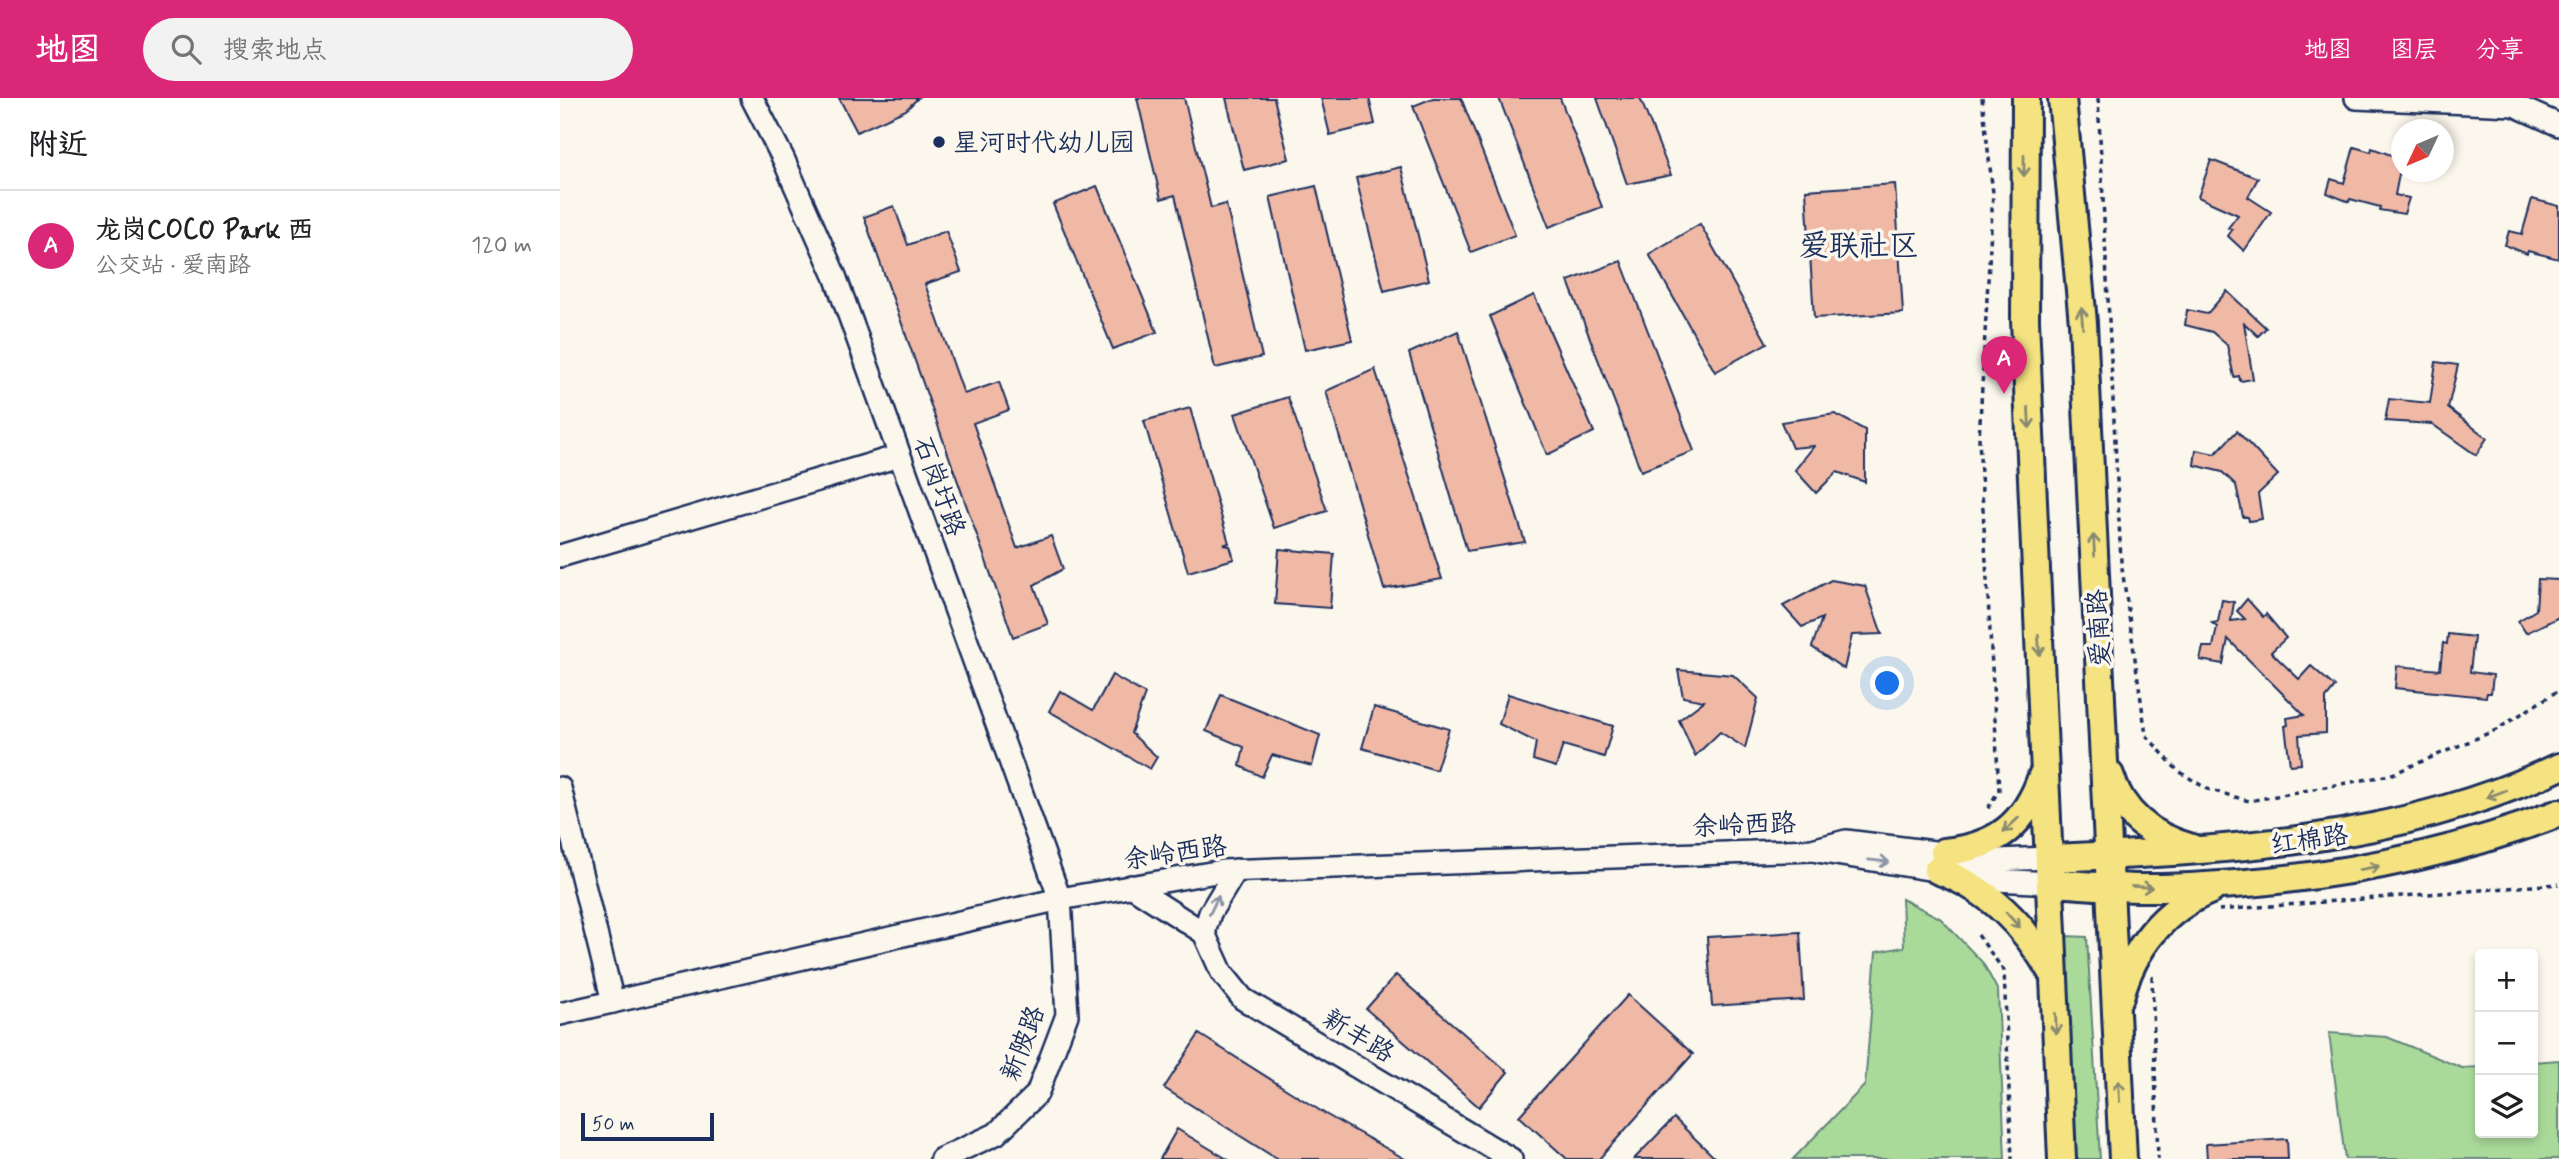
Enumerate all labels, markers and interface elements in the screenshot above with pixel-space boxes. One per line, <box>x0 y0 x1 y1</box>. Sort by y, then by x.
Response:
search box <box>143 18 633 81</box>
text: 地图 <box>35 29 101 73</box>
icon: search <box>167 30 205 68</box>
text: 搜索地点 <box>223 34 327 68</box>
text: 地图 <box>2304 35 2352 66</box>
text: 图层 <box>2390 35 2438 66</box>
text: 分享 <box>2476 35 2524 66</box>
north arrow <box>2391 119 2454 182</box>
text: 附近 <box>28 126 88 165</box>
place label: 星河时代幼儿园 <box>953 127 1135 161</box>
marker: 星河时代幼儿园 <box>931 134 947 150</box>
one-way arrow <box>2017 154 2031 177</box>
text: 龙岗COCO Park 西 <box>95 214 314 248</box>
district label: 爱联社区 <box>1799 227 1919 266</box>
text: A <box>43 231 59 261</box>
text: 120 m <box>471 231 532 261</box>
text: 公交站 · 爱南路 <box>95 251 251 281</box>
one-way arrow <box>2075 307 2088 330</box>
pin: A <box>1981 336 2027 394</box>
one-way arrow <box>2023 406 2036 429</box>
street label: 石岗圩路 <box>904 432 972 541</box>
one-way arrow <box>2087 534 2100 557</box>
street label: 爱南路 <box>2081 588 2119 668</box>
one-way arrow <box>2033 634 2046 656</box>
your location <box>1870 666 1904 700</box>
one-way arrow <box>2486 788 2508 801</box>
street label: 余岭西路 <box>1692 807 1797 845</box>
one-way arrow <box>2003 817 2020 834</box>
street label: 红棉路 <box>2268 819 2350 863</box>
street label: 余岭西路 <box>1121 830 1229 878</box>
one-way arrow <box>1867 855 1890 868</box>
one-way arrow <box>2357 861 2380 874</box>
one-way arrow <box>2130 881 2153 894</box>
one-way arrow <box>1208 895 1222 916</box>
one-way arrow <box>2005 911 2022 928</box>
map controls <box>2475 949 2538 1138</box>
button: + <box>2475 949 2538 1012</box>
street label: 新陂路 <box>994 1001 1054 1086</box>
street label: 新丰路 <box>1316 1002 1400 1071</box>
button: − <box>2475 1012 2538 1075</box>
one-way arrow <box>2049 1013 2062 1036</box>
button: layers <box>2475 1075 2538 1138</box>
one-way arrow <box>2113 1080 2126 1103</box>
scale bar <box>581 1110 714 1142</box>
text: 50 m <box>592 1112 635 1137</box>

